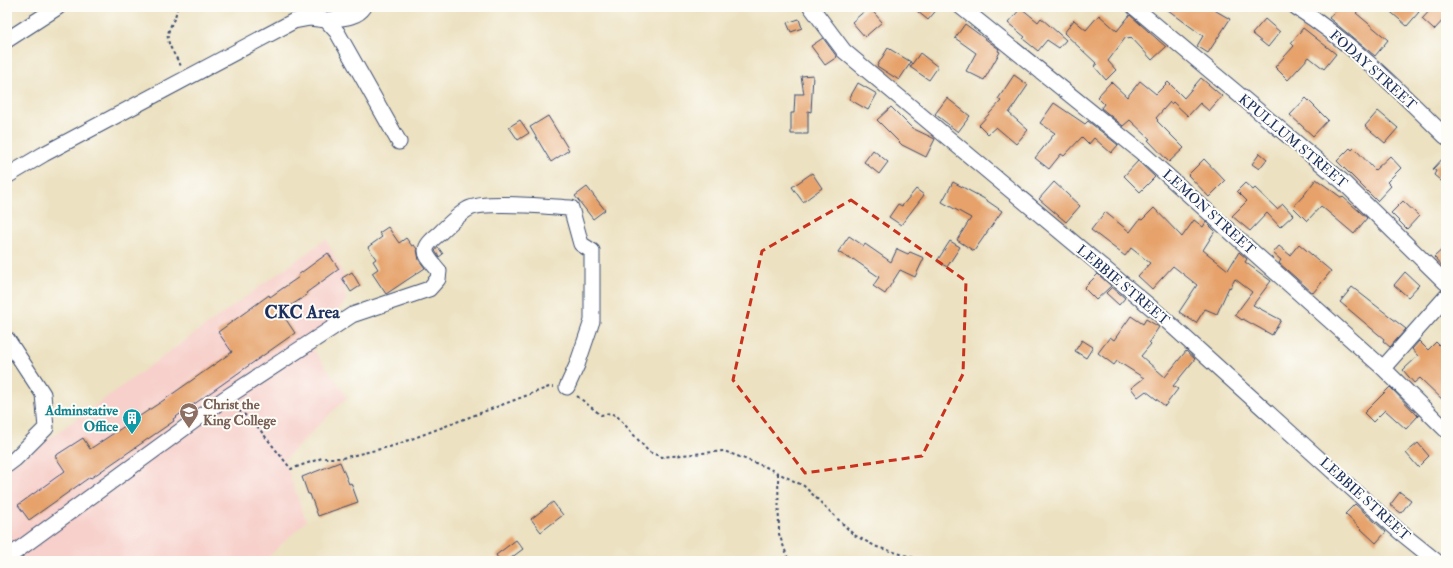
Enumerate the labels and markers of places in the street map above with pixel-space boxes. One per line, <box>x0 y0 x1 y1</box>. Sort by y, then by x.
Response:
place label: Christ the King College <box>203 396 276 430</box>
school or university icon: Christ the King College <box>178 401 200 429</box>
place label: Adminstative Office <box>44 402 118 435</box>
building icon: Adminstative Office <box>121 407 143 435</box>

